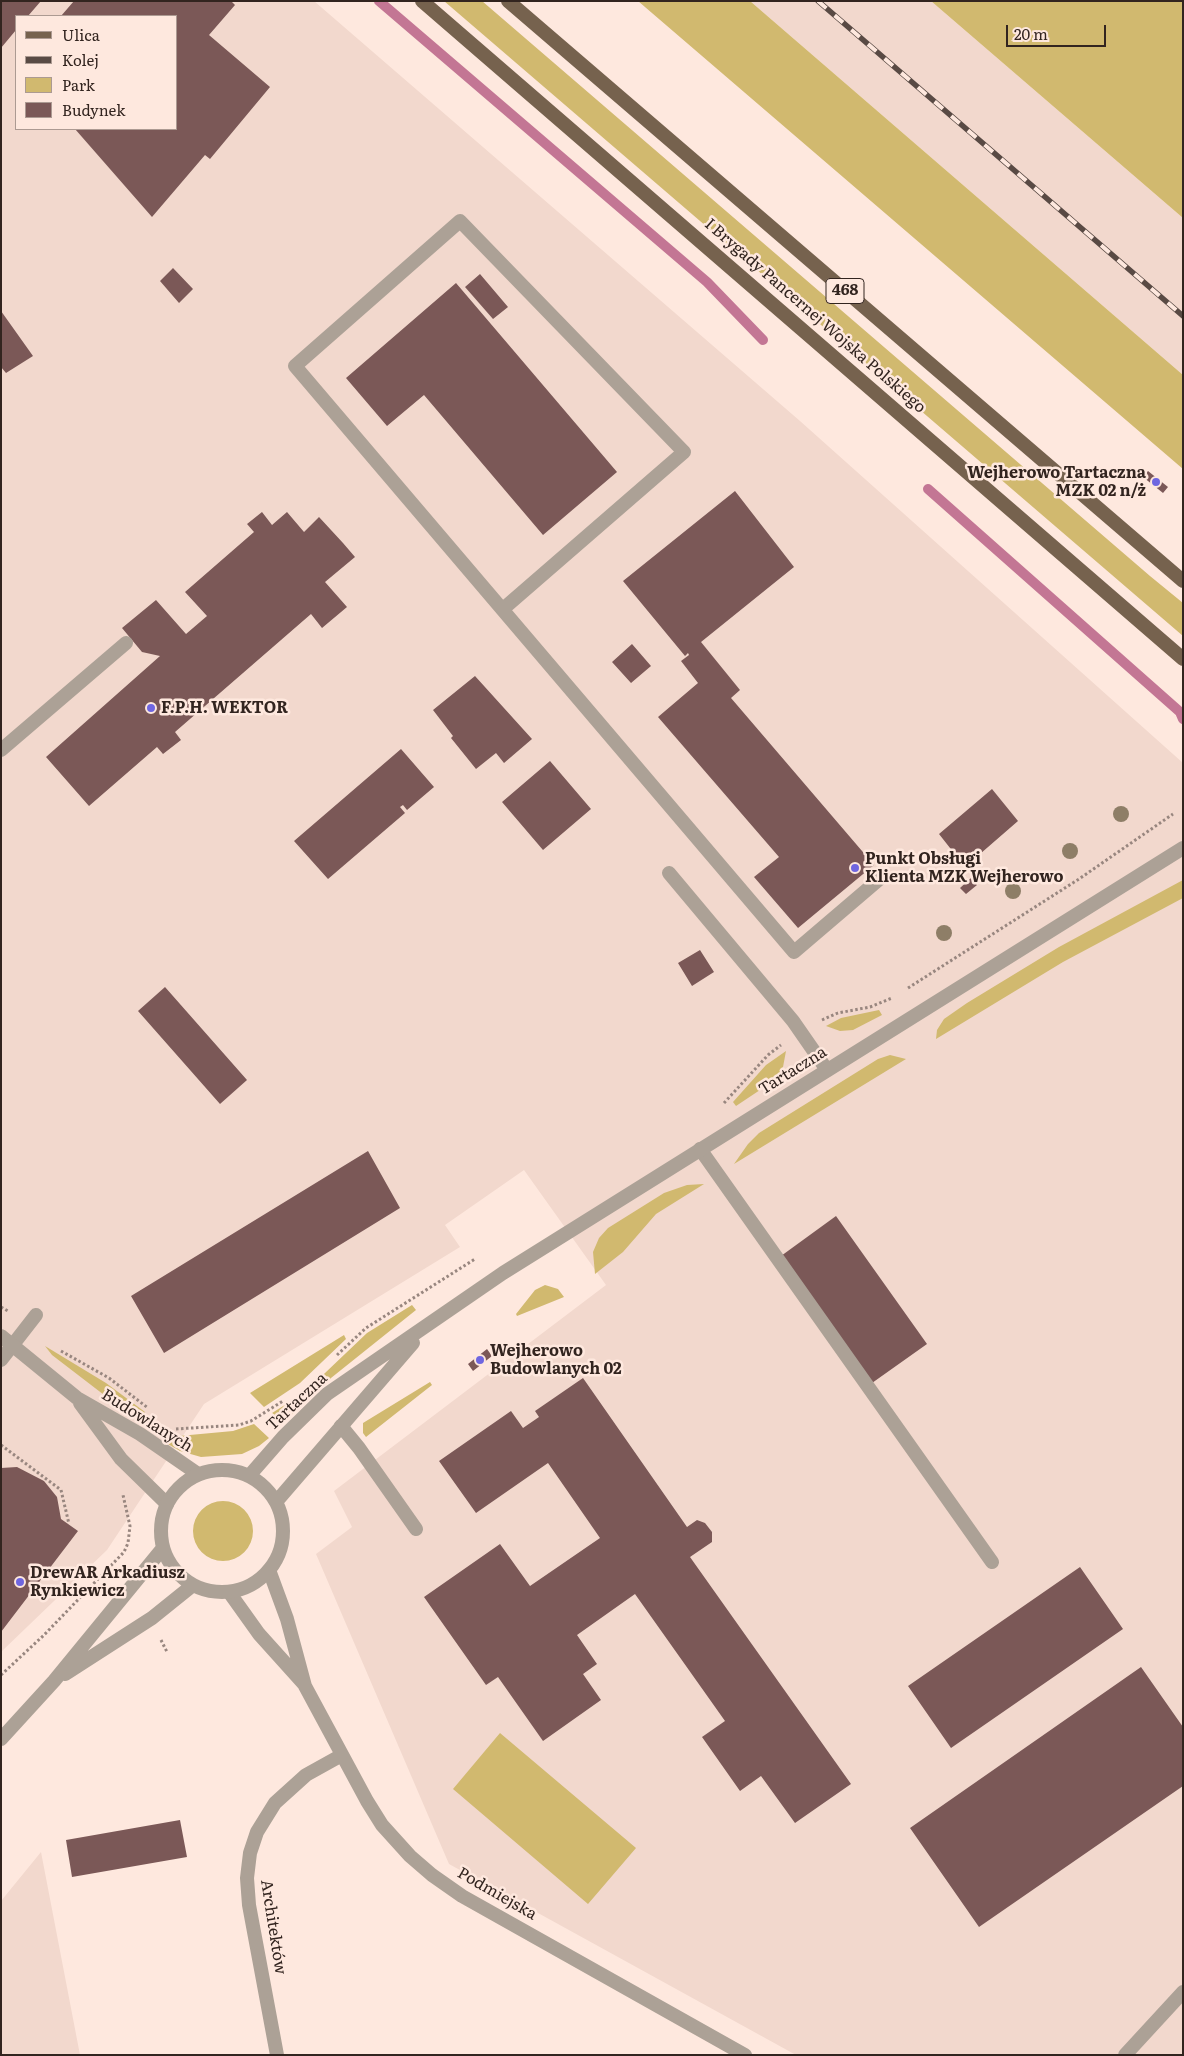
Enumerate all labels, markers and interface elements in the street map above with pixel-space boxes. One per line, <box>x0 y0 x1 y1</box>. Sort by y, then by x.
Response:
legend <box>15 15 178 130</box>
scale bar <box>1009 15 1109 47</box>
text: 20 m <box>1014 22 1048 45</box>
text: Ulica <box>62 23 100 46</box>
text: Kolej <box>62 48 99 71</box>
text: Park <box>62 73 95 96</box>
text: Budynek <box>62 98 125 121</box>
street label: I Brygady Pancernej Wojska Polskiego <box>700 215 930 417</box>
road number: 468 <box>826 278 864 304</box>
place label: Wejherowo Tartaczna MZK 02 n/ż <box>967 463 1146 501</box>
marker: Wejherowo Tartaczna MZK 02 n/ż <box>1150 476 1162 488</box>
place label: F.P.H. WEKTOR <box>161 698 288 718</box>
marker: F.P.H. WEKTOR <box>145 702 157 714</box>
place label: Punkt Obsługi Klienta MZK Wejherowo <box>865 849 1063 887</box>
marker: Punkt Obsługi Klienta MZK Wejherowo <box>849 862 861 874</box>
street label: Tartaczna <box>755 1043 831 1099</box>
place label: Wejherowo Budowlanych 02 <box>490 1341 622 1379</box>
marker: Wejherowo Budowlanych 02 <box>474 1354 486 1366</box>
street label: Tartaczna <box>262 1369 332 1435</box>
street label: Budowlanych <box>98 1385 196 1457</box>
place label: DrewAR Arkadiusz Rynkiewicz <box>30 1563 185 1601</box>
marker: DrewAR Arkadiusz Rynkiewicz <box>14 1576 26 1588</box>
street label: Podmiejska <box>454 1864 540 1924</box>
street label: Architektów <box>256 1878 290 1976</box>

